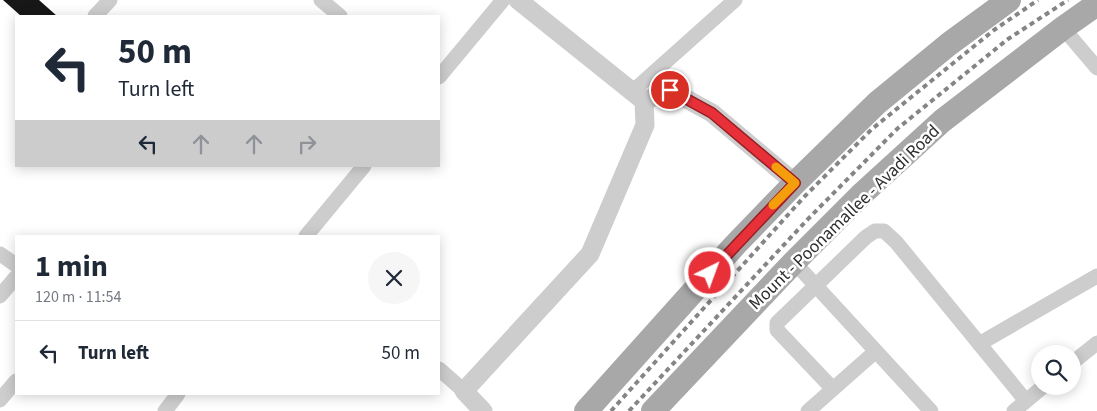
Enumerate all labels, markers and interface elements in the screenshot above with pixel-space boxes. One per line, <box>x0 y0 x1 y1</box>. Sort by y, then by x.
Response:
text: 50 m <box>118 27 192 77</box>
icon: left <box>35 35 100 100</box>
pin <box>649 69 691 111</box>
text: Turn left <box>118 73 194 105</box>
icon: arrive <box>656 76 684 104</box>
street label: Mount - Poonamallee - Avadi Road <box>743 119 945 316</box>
icon: left <box>134 130 162 158</box>
icon: ahead <box>187 130 215 158</box>
icon: ahead <box>240 130 268 158</box>
icon: right <box>293 130 321 158</box>
text: 1 min <box>35 245 108 288</box>
position arrow <box>683 246 735 298</box>
button: close <box>368 252 420 304</box>
text: 120 m · 11:54 <box>35 286 122 308</box>
icon: left <box>35 339 63 367</box>
text: Turn left <box>78 340 149 367</box>
text: 50 m <box>382 340 420 367</box>
map controls <box>1031 345 1081 395</box>
button: search <box>1031 345 1081 395</box>

